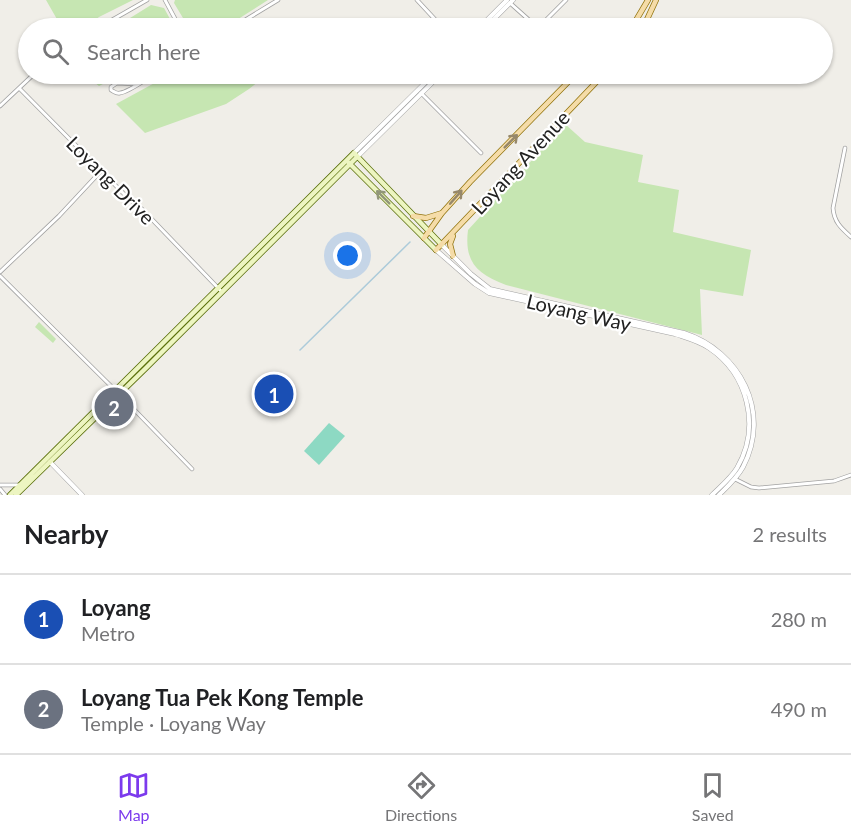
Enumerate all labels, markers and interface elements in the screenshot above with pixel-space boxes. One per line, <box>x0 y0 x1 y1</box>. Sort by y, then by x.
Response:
search box <box>18 18 833 84</box>
icon: search <box>39 35 72 68</box>
text: Search here <box>87 38 200 65</box>
street label: Loyang Avenue <box>466 105 574 219</box>
street label: Loyang Drive <box>62 131 160 229</box>
one-way arrow <box>504 133 519 148</box>
one-way arrow <box>376 190 391 205</box>
one-way arrow <box>449 190 463 205</box>
your location <box>333 241 362 270</box>
street label: Loyang Way <box>524 288 634 336</box>
pin: 1 <box>254 372 294 416</box>
pin: 2 <box>94 384 134 430</box>
text: Nearby <box>24 518 109 550</box>
text: 2 results <box>752 522 827 546</box>
text: Loyang <box>81 594 151 621</box>
text: 1 <box>38 607 49 631</box>
text: 280 m <box>771 607 827 631</box>
text: Metro <box>81 621 135 645</box>
text: Loyang Tua Pek Kong Temple <box>81 684 363 711</box>
text: 2 <box>38 697 49 721</box>
text: 490 m <box>771 697 827 721</box>
text: Temple · Loyang Way <box>81 711 266 735</box>
tab: Map <box>117 769 150 824</box>
tab: Directions <box>385 769 457 824</box>
tab: Saved <box>692 769 734 824</box>

